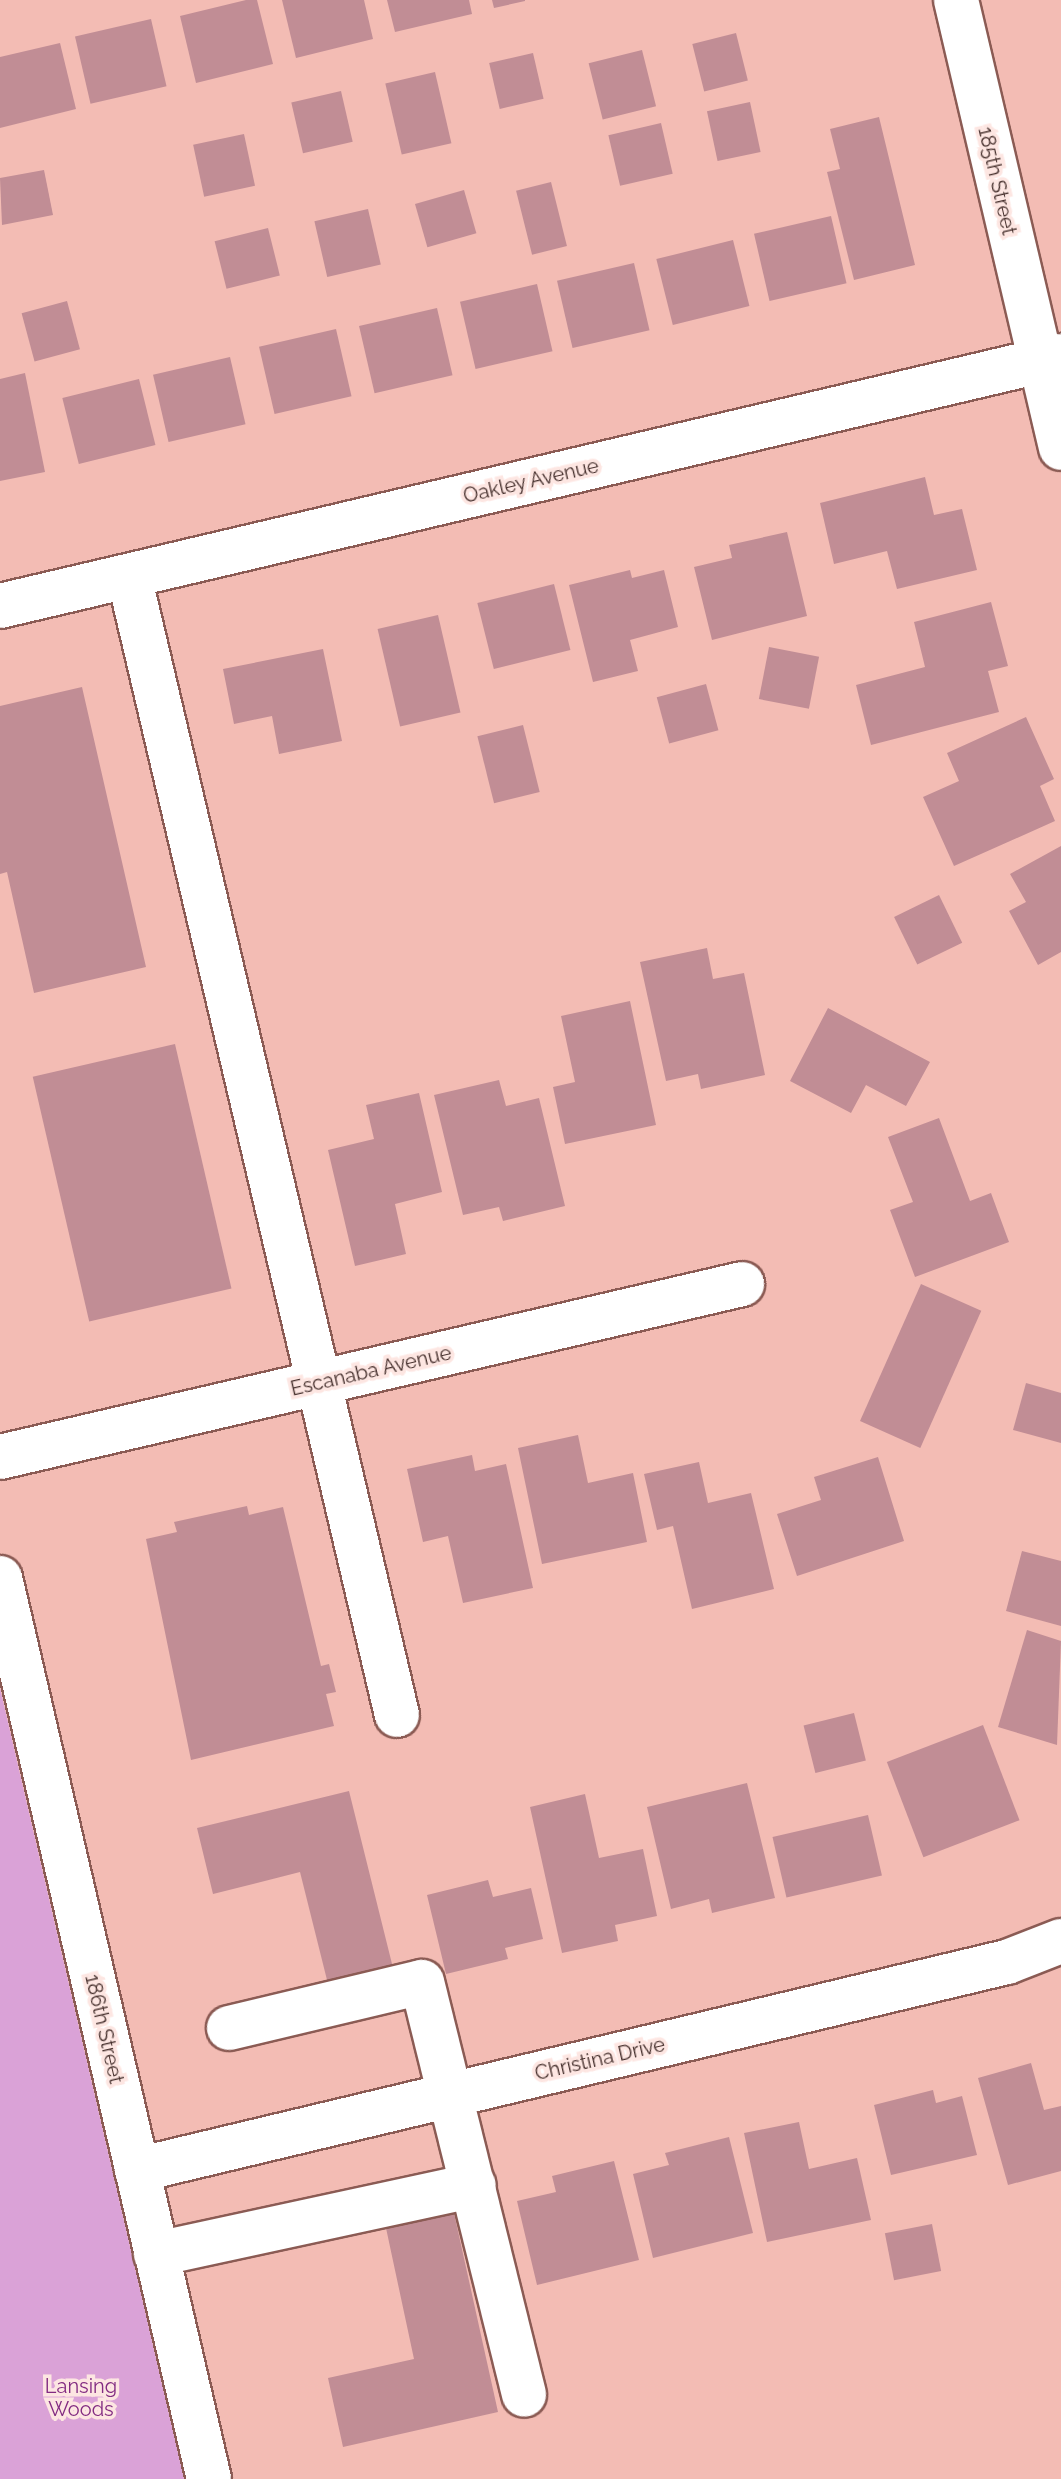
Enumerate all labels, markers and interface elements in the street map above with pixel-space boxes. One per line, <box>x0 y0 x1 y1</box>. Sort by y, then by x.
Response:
street label: 185th Street <box>973 125 1021 237</box>
street label: Oakley Avenue <box>460 454 602 508</box>
street label: Escanaba Avenue <box>288 1341 454 1401</box>
street label: 186th Street <box>80 1972 128 2086</box>
street label: Christina Drive <box>533 2032 667 2086</box>
park label: Lansing Woods <box>45 2374 117 2421</box>

